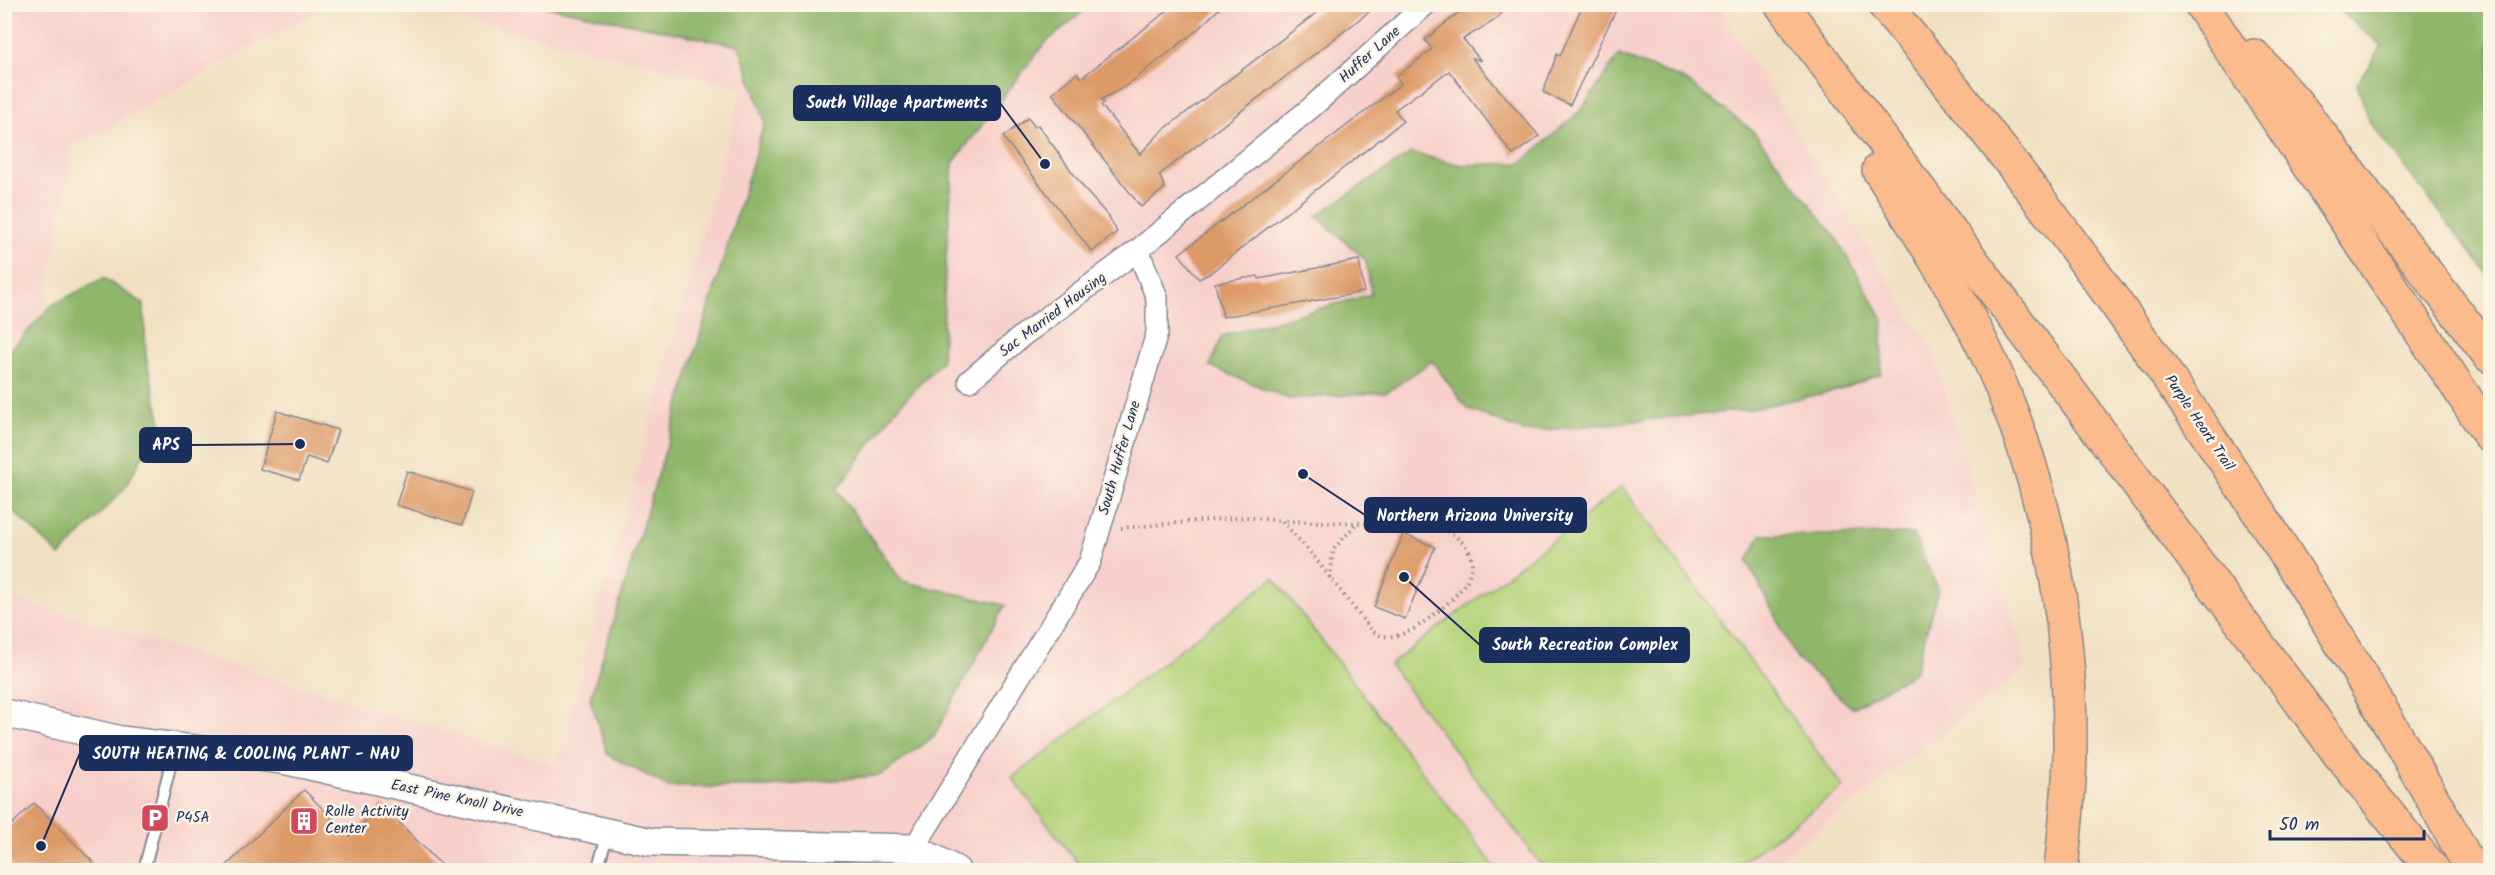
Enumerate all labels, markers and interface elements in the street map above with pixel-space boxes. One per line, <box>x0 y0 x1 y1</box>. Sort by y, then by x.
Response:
street label: Huffer Lane <box>1334 20 1407 89</box>
callout: South Village Apartments <box>794 86 1000 120</box>
text: South Village Apartments <box>806 91 988 116</box>
street label: Sac Married Housing <box>994 266 1112 364</box>
street label: Purple Heart Trail <box>2158 370 2240 476</box>
street label: South Huffer Lane <box>1092 398 1148 518</box>
callout: APS <box>140 428 191 462</box>
text: APS <box>152 433 180 458</box>
callout: Northern Arizona University <box>1365 498 1586 532</box>
text: Northern Arizona University <box>1377 504 1574 529</box>
callout: South Recreation Complex <box>1480 628 1689 662</box>
text: South Recreation Complex <box>1492 633 1678 658</box>
callout: SOUTH HEATING & COOLING PLANT - NAU <box>80 736 412 770</box>
text: SOUTH HEATING & COOLING PLANT - NAU <box>92 742 400 767</box>
street label: East Pine Knoll Drive <box>389 773 526 825</box>
place label: Rolle Activity Center <box>325 800 410 841</box>
parking icon: P45A <box>139 802 171 834</box>
scale bar <box>2270 803 2424 841</box>
building icon: Rolle Activity Center <box>288 805 320 837</box>
place label: P45A <box>176 806 210 830</box>
text: 50 m <box>2279 811 2319 840</box>

